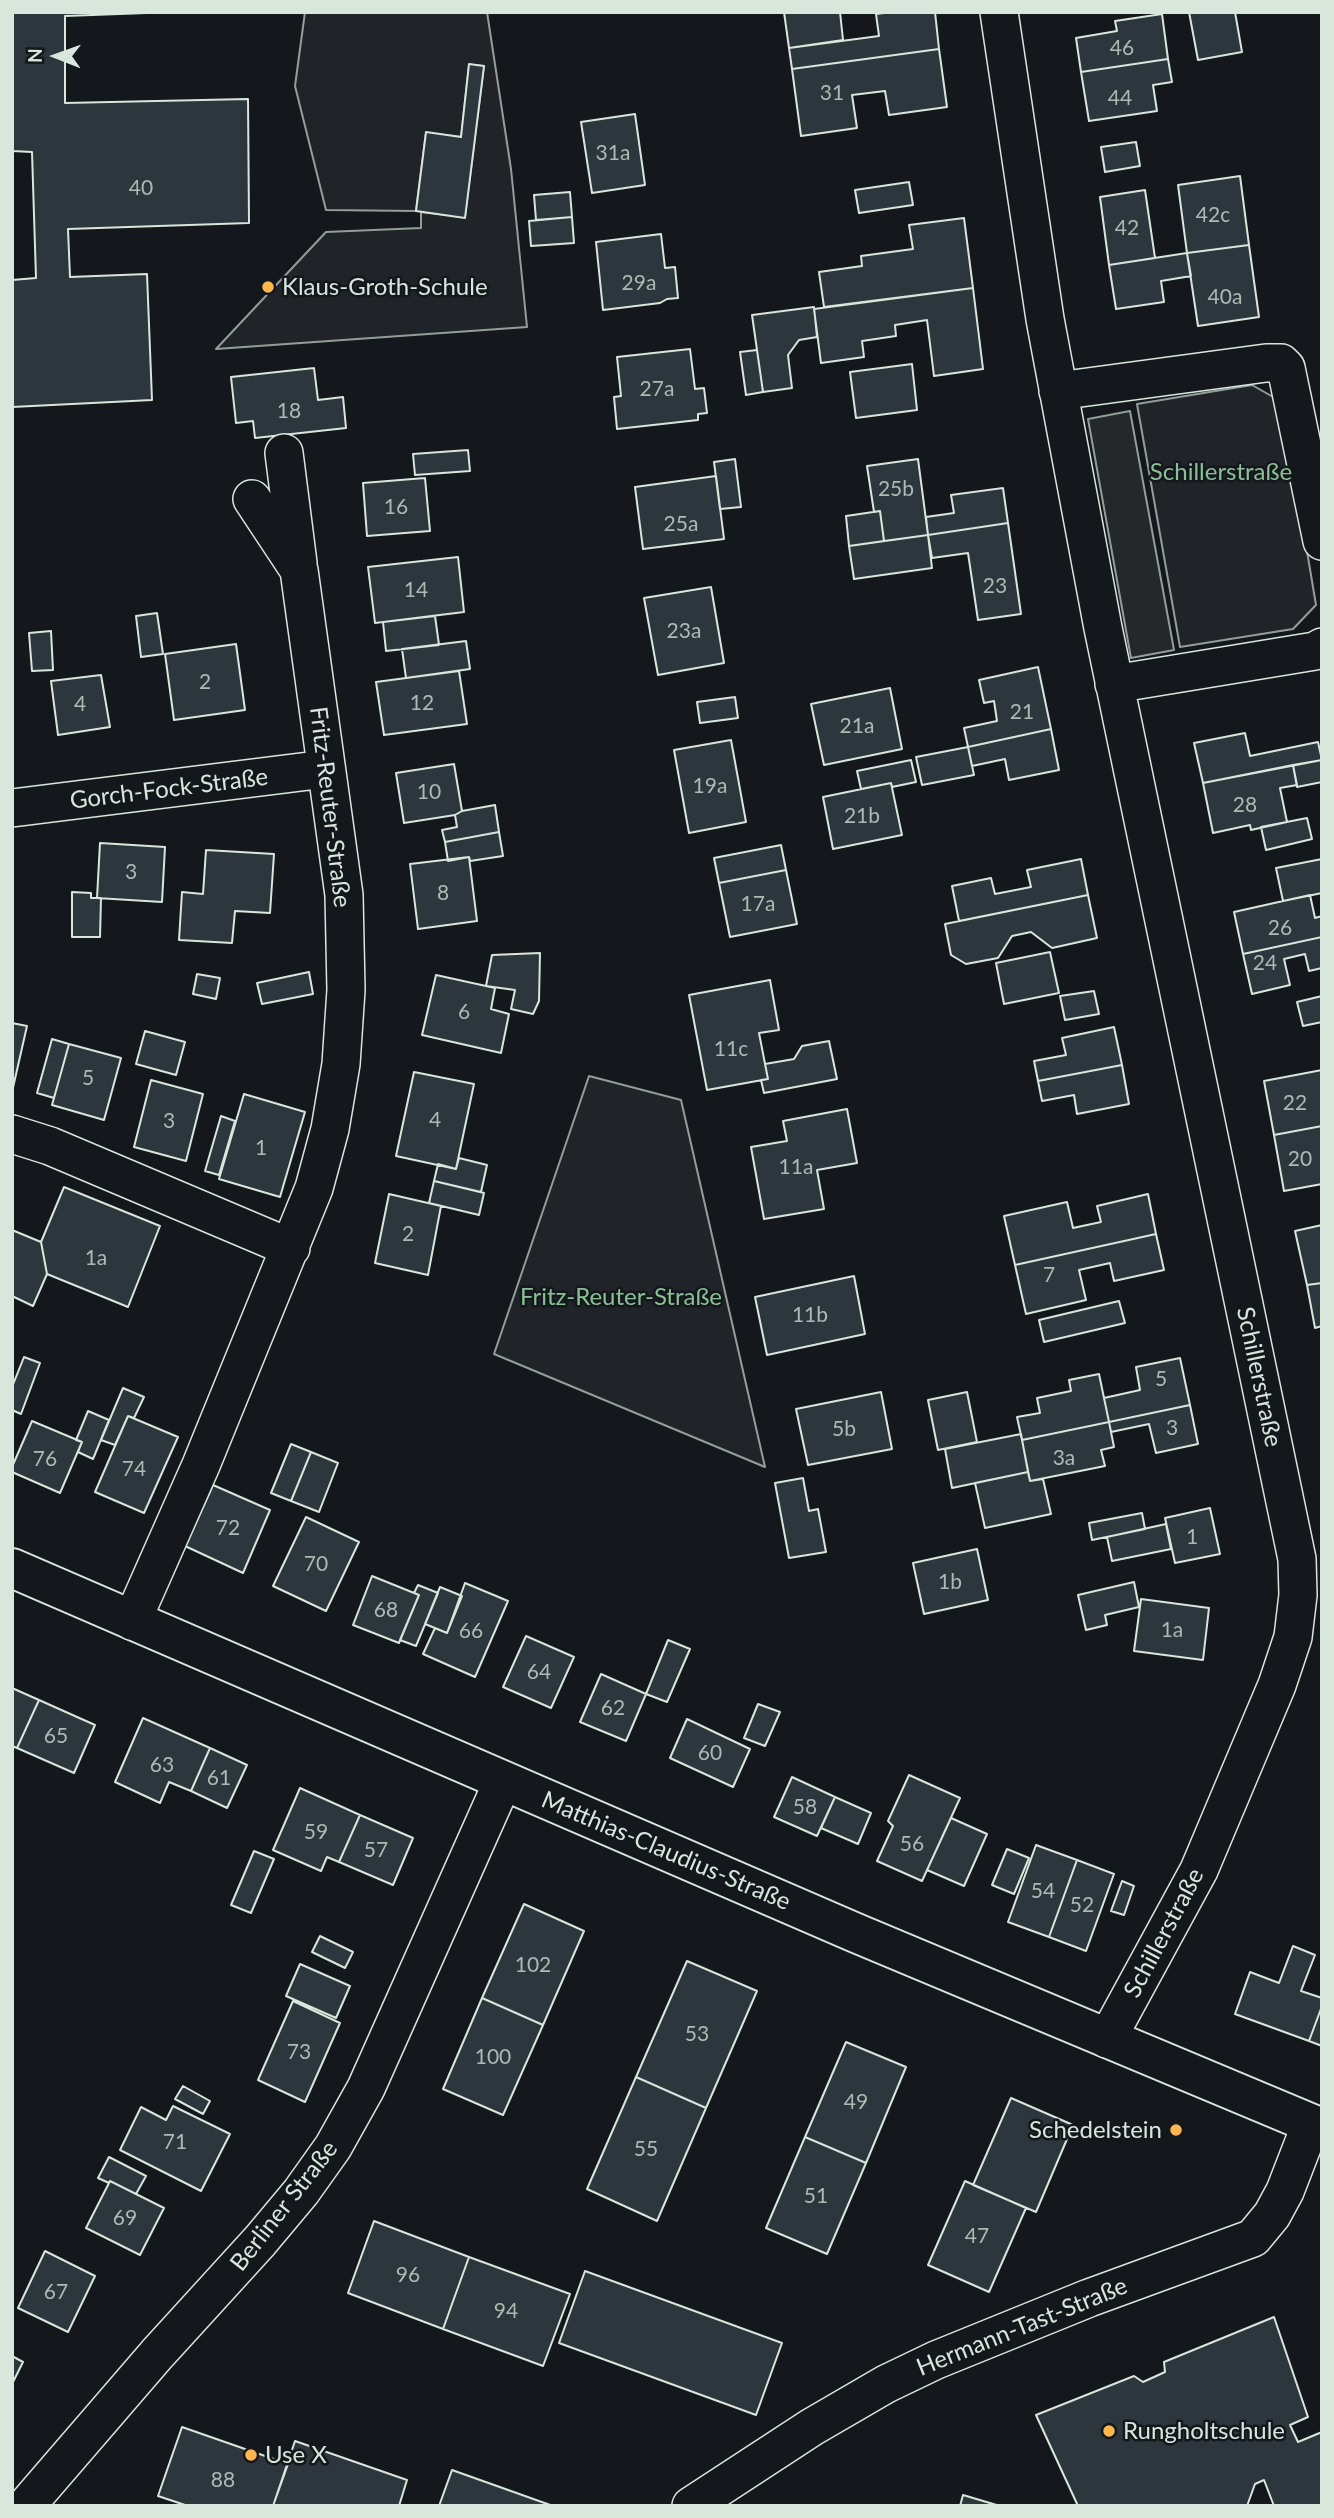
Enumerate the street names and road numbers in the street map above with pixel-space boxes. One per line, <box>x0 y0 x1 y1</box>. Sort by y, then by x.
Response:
street label: Fritz-Reuter-Straße <box>303 705 357 909</box>
street label: Gorch-Fock-Straße <box>68 763 270 815</box>
street label: Schillerstraße <box>1230 1304 1288 1450</box>
street label: Matthias-Claudius-Straße <box>537 1785 795 1917</box>
street label: Schillerstraße <box>1118 1863 1210 2003</box>
street label: Berliner Straße <box>224 2135 344 2277</box>
street label: Hermann-Tast-Straße <box>912 2272 1132 2382</box>

